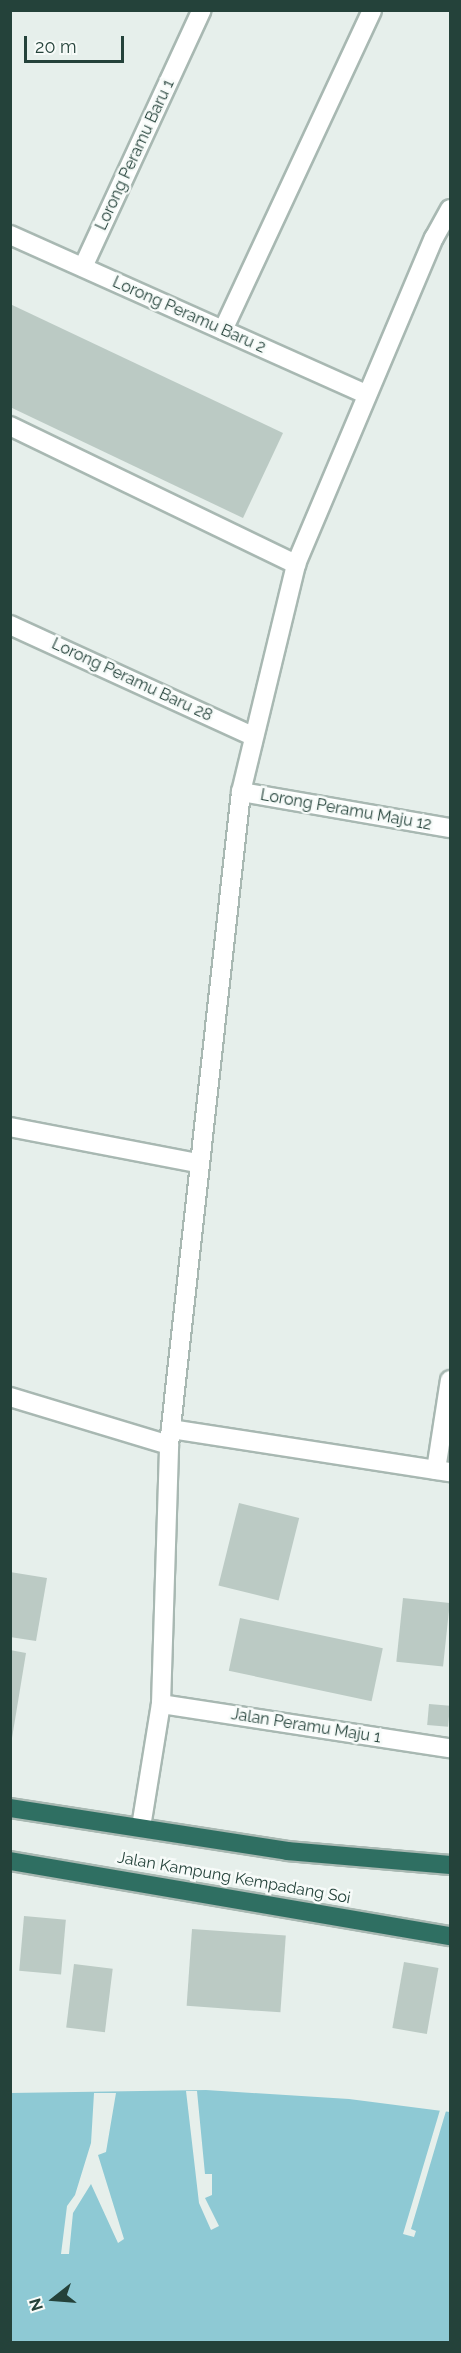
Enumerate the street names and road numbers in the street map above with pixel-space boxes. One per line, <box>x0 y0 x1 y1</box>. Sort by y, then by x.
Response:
street label: Lorong Peramu Baru 1 <box>92 77 178 233</box>
street label: Lorong Peramu Baru 2 <box>109 273 269 357</box>
street label: Lorong Peramu Baru 28 <box>49 634 215 726</box>
street label: Lorong Peramu Maju 12 <box>259 785 433 835</box>
street label: Jalan Peramu Maju 1 <box>230 1705 382 1747</box>
street label: Jalan Kampung Kempadang Soi <box>116 1848 352 1908</box>

